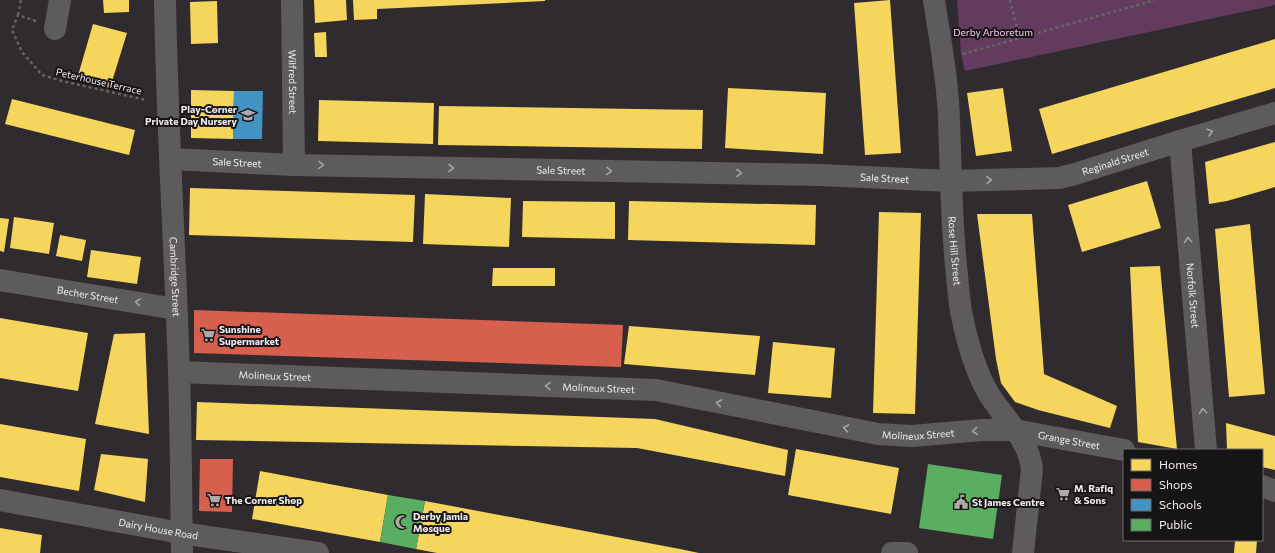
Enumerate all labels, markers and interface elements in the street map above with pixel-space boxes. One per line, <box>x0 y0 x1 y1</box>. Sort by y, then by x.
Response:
park label: Derby Arboretum <box>953 26 1033 38</box>
street label: Wilfred Street <box>287 50 299 114</box>
street label: Peterhouse Terrace <box>55 65 143 97</box>
place label: Play-Corner Private Day Nursery <box>145 103 237 127</box>
school or university icon: Play-Corner Private Day Nursery <box>240 107 256 123</box>
one-way arrow <box>1206 128 1213 137</box>
street label: Reginald Street <box>1080 145 1150 177</box>
street label: Sale Street <box>212 155 262 169</box>
one-way arrow <box>318 161 324 170</box>
one-way arrow <box>448 164 454 172</box>
street label: Sale Street <box>536 164 585 177</box>
one-way arrow <box>606 167 612 175</box>
one-way arrow <box>736 169 742 178</box>
street label: Sale Street <box>860 171 910 185</box>
one-way arrow <box>986 176 992 184</box>
street label: Rose Hill Street <box>946 216 964 286</box>
street label: Cambridge Street <box>168 237 183 317</box>
one-way arrow <box>1184 237 1193 243</box>
street label: Norfolk Street <box>1184 262 1202 329</box>
street label: Becher Street <box>56 284 119 305</box>
one-way arrow <box>135 299 141 307</box>
place label: Sunshine Supermarket <box>219 323 279 347</box>
supermarket icon: Sunshine Supermarket <box>200 327 216 343</box>
street label: Molineux Street <box>238 368 312 383</box>
street label: Molineux Street <box>562 380 635 395</box>
one-way arrow <box>545 382 551 390</box>
one-way arrow <box>716 399 722 407</box>
one-way arrow <box>1199 408 1208 414</box>
one-way arrow <box>843 424 849 433</box>
street label: Molineux Street <box>882 426 955 442</box>
one-way arrow <box>972 426 978 435</box>
street label: Grange Street <box>1037 428 1101 452</box>
legend <box>1123 449 1263 541</box>
text: Homes <box>1159 457 1197 471</box>
text: Shops <box>1159 477 1193 491</box>
place label: M. Rafiq & Sons <box>1074 482 1113 506</box>
supermarket icon: M. Rafiq & Sons <box>1055 486 1071 502</box>
supermarket icon: The Corner Shop <box>206 492 222 508</box>
place label: The Corner Shop <box>225 494 302 506</box>
public building icon: St James Centre <box>953 494 969 510</box>
place label: St James Centre <box>972 496 1044 508</box>
text: Schools <box>1159 497 1202 511</box>
place label: Derby Jamia Mosque <box>413 510 468 534</box>
mosque icon: Derby Jamia Mosque <box>394 514 410 530</box>
street label: Dairy House Road <box>118 516 199 541</box>
text: Public <box>1159 517 1192 531</box>

